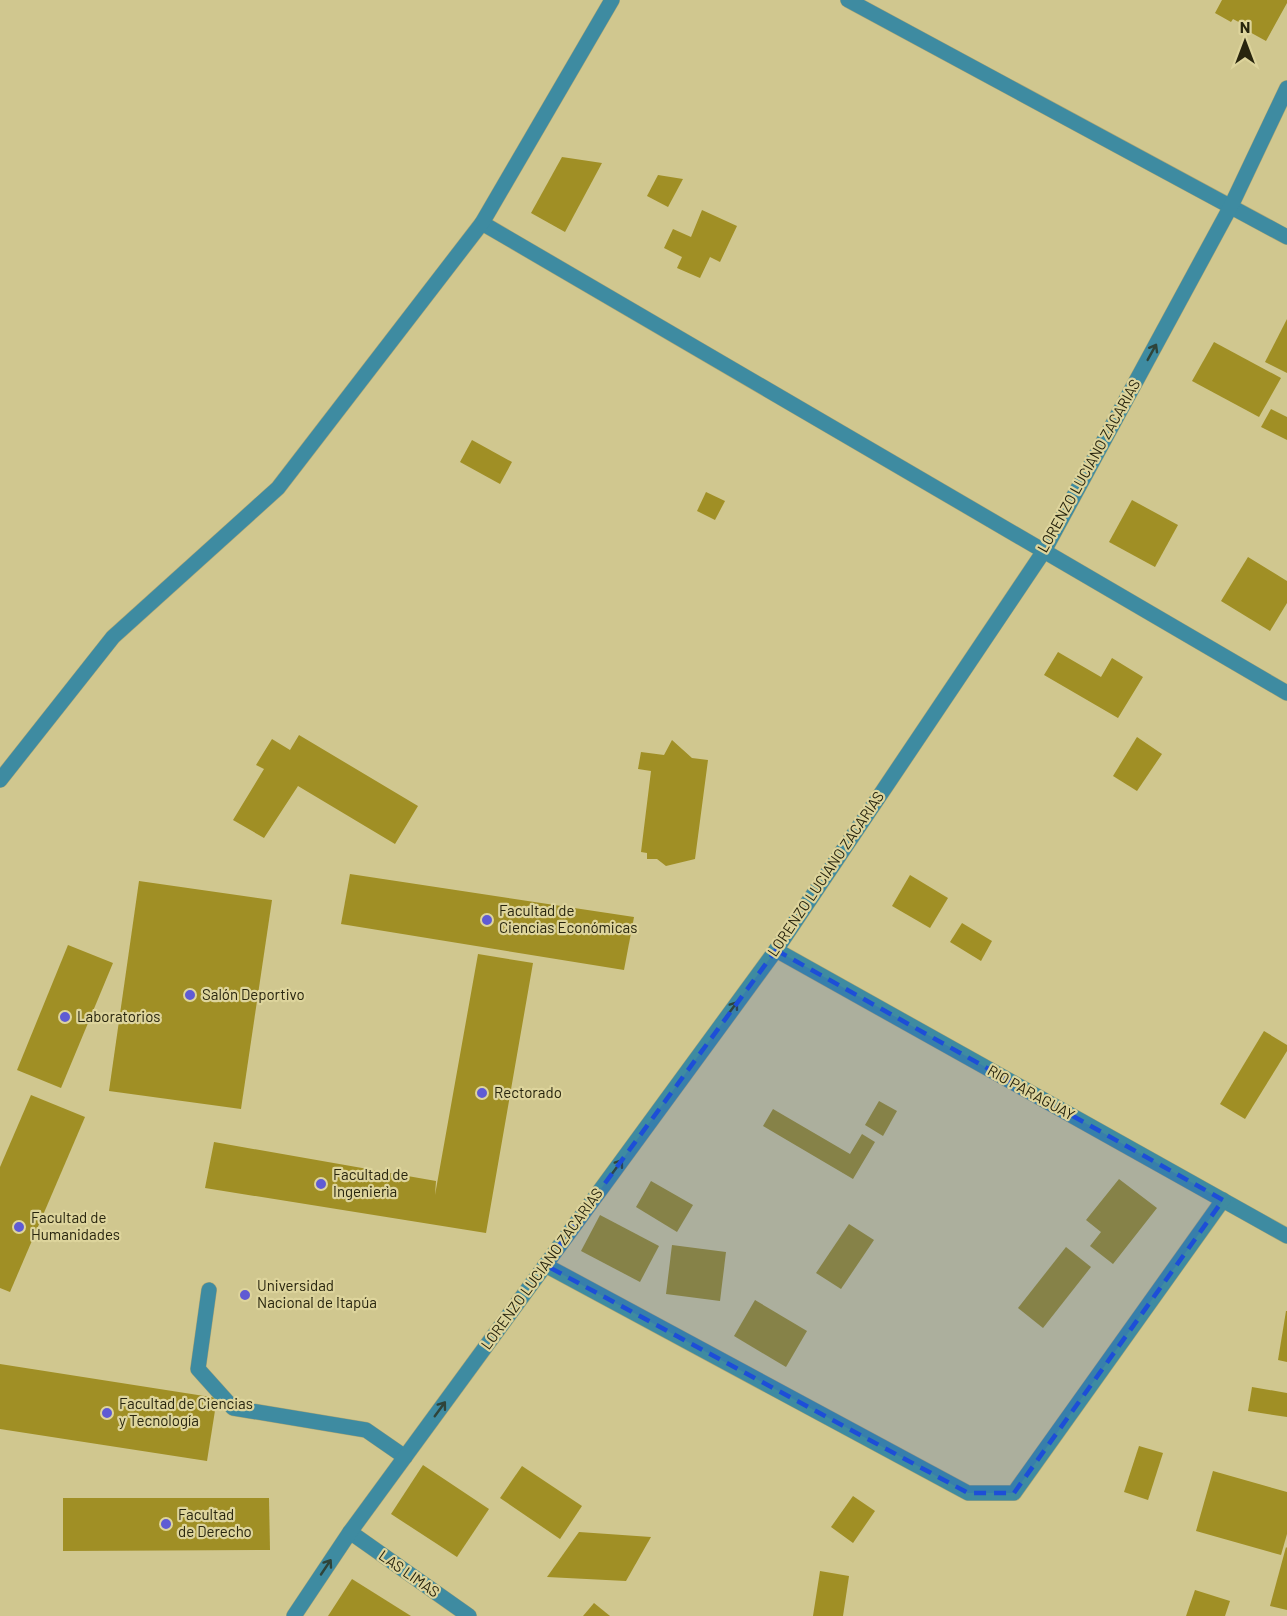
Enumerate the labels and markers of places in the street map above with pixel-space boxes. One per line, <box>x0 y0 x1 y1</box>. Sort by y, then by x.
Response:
place label: Facultad de Ciencias Económicas <box>499 901 637 936</box>
marker: Facultad de Ciencias Económicas <box>480 913 494 927</box>
place label: Salón Deportivo <box>202 985 305 1003</box>
marker: Salón Deportivo <box>183 988 197 1002</box>
place label: Laboratorios <box>77 1007 161 1025</box>
marker: Laboratorios <box>58 1010 72 1024</box>
place label: Rectorado <box>494 1083 562 1101</box>
marker: Rectorado <box>475 1086 489 1100</box>
place label: Facultad de Ingenierìa <box>333 1165 409 1200</box>
marker: Facultad de Ingenierìa <box>314 1177 328 1191</box>
place label: Facultad de Humanidades <box>31 1208 120 1243</box>
marker: Facultad de Humanidades <box>12 1220 26 1234</box>
place label: Universidad Nacional de Itapúa <box>257 1276 377 1311</box>
marker: Universidad Nacional de Itapúa <box>238 1288 252 1302</box>
place label: Facultad de Ciencias y Tecnología <box>119 1394 253 1429</box>
marker: Facultad de Ciencias y Tecnología <box>100 1406 114 1420</box>
place label: Facultad de Derecho <box>178 1505 252 1540</box>
marker: Facultad de Derecho <box>159 1517 173 1531</box>

